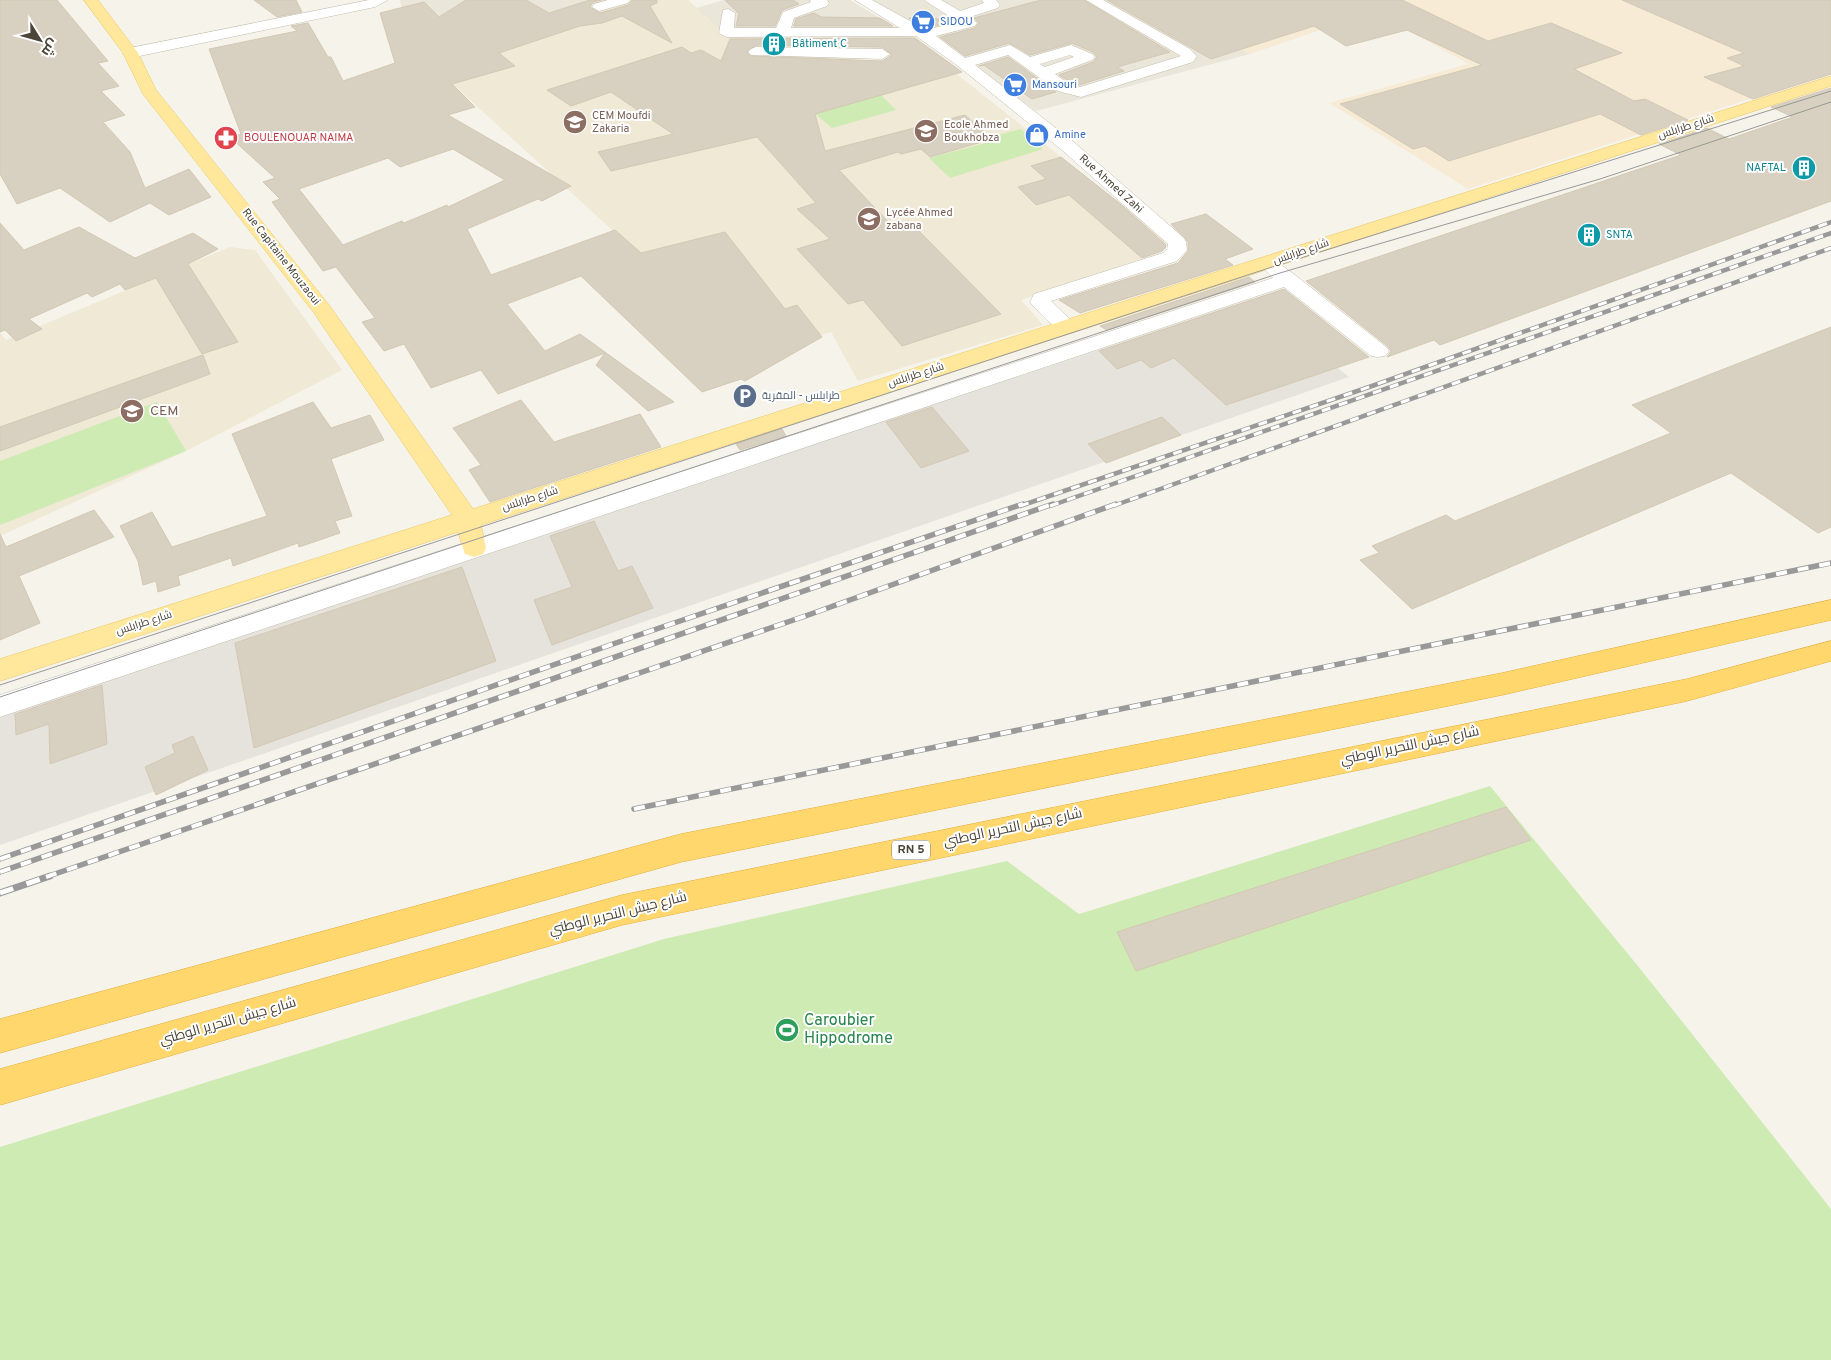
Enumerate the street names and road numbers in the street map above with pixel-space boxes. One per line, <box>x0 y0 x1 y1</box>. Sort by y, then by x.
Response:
street label: شارع طرابلس <box>1656 111 1716 143</box>
street label: Rue Ahmed Zahi <box>1076 152 1146 216</box>
street label: Rue Capitaine Mouzaoui <box>239 206 323 308</box>
street label: شارع طرابلس <box>1271 236 1331 268</box>
street label: شارع طرابلس <box>886 359 946 391</box>
street label: شارع طرابلس <box>500 483 560 515</box>
street label: شارع طرابلس <box>114 607 174 639</box>
street label: شارع جيش التحرير الوطني <box>1339 723 1481 771</box>
street label: شارع جيش التحرير الوطني <box>942 805 1084 853</box>
road number: RN 5 <box>892 840 930 860</box>
street label: شارع جيش التحرير الوطني <box>547 889 689 941</box>
street label: شارع جيش التحرير الوطني <box>158 994 299 1052</box>

